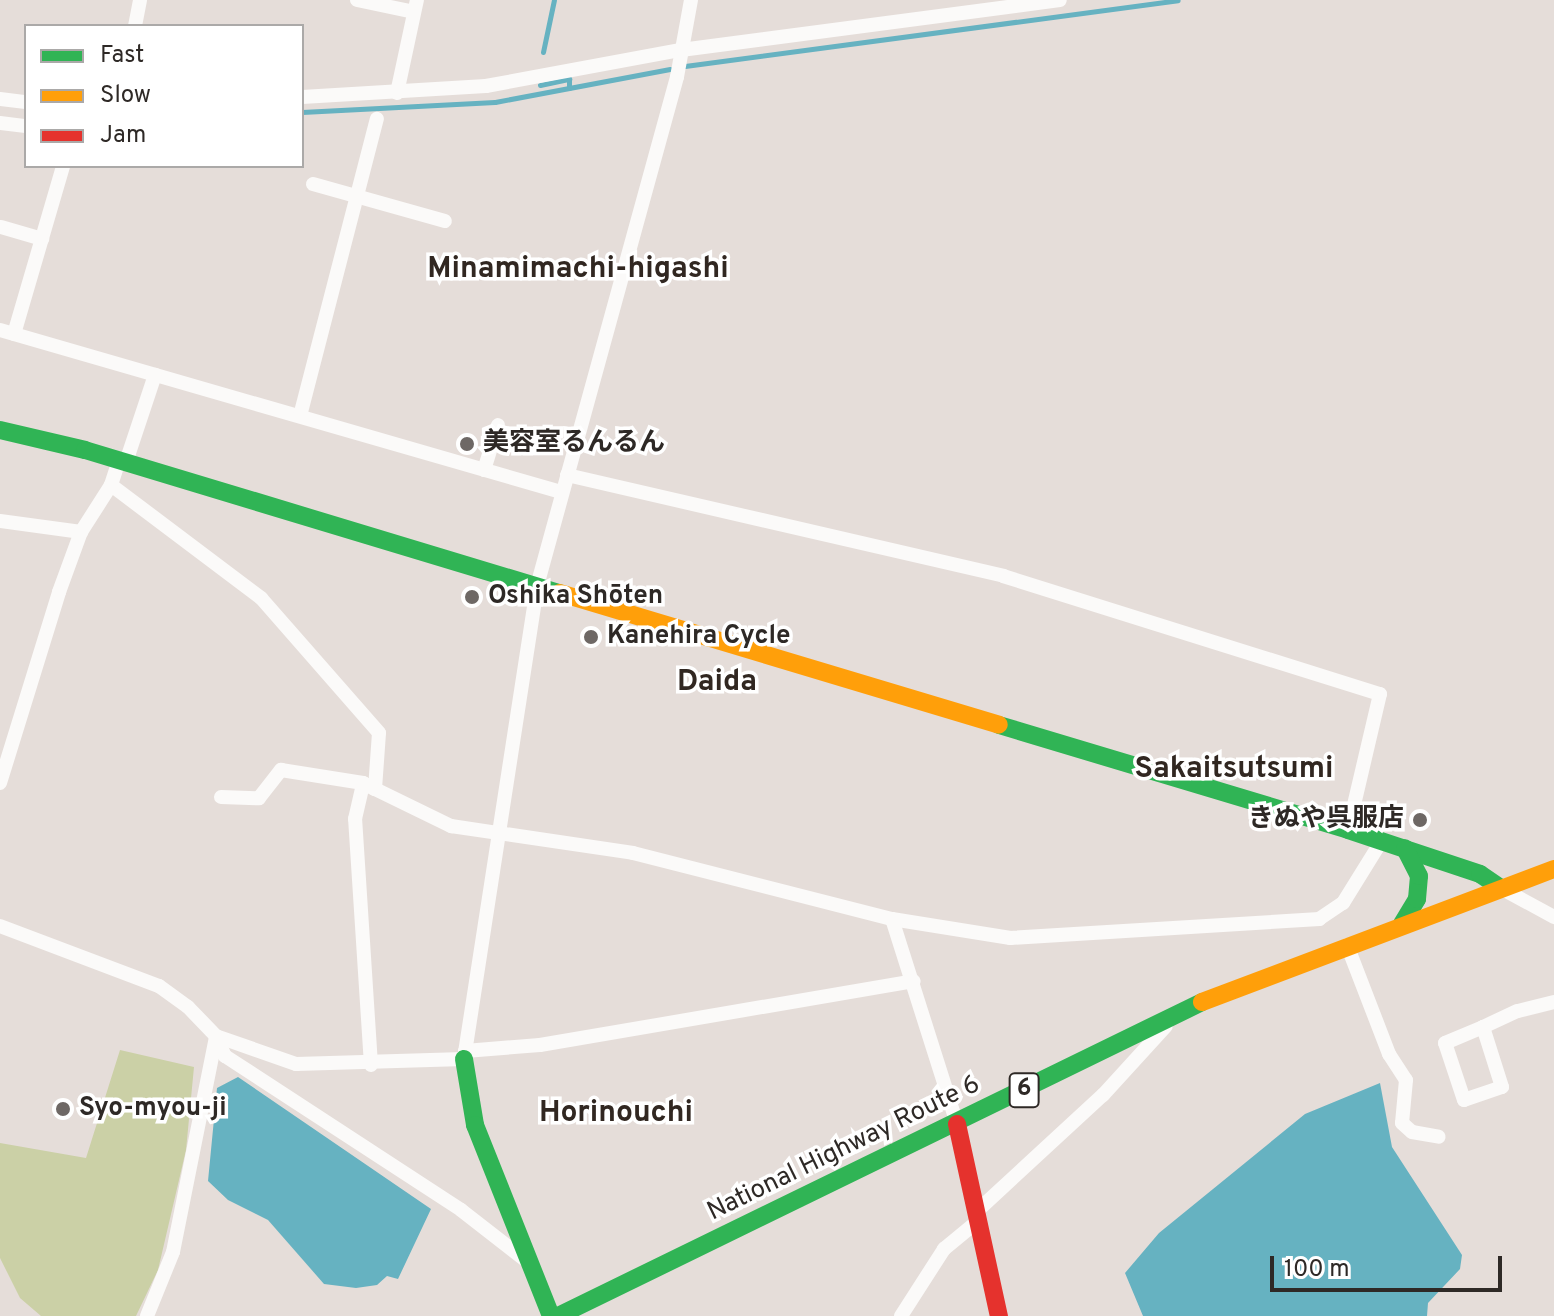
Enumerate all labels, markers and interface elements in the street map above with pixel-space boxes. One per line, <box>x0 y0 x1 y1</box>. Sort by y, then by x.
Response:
legend <box>24 24 304 168</box>
text: Fast <box>100 41 144 71</box>
text: Slow <box>100 81 151 111</box>
text: Jam <box>100 121 146 151</box>
district label: Minamimachi-higashi <box>427 252 729 288</box>
place label: 美容室るんるん <box>483 428 665 460</box>
marker: 美容室るんるん <box>458 435 476 453</box>
place label: Oshika Shōten <box>488 581 663 613</box>
marker: Oshika Shōten <box>463 588 481 606</box>
place label: Kanehira Cycle <box>607 621 791 653</box>
marker: Kanehira Cycle <box>582 628 600 646</box>
district label: Daida <box>677 665 757 701</box>
district label: Sakaitsutsumi <box>1135 752 1333 788</box>
place label: きぬや呉服店 <box>1248 804 1404 836</box>
marker: きぬや呉服店 <box>1411 811 1429 829</box>
street label: National Highway Route 6 <box>703 1069 985 1229</box>
road number: 6 <box>1008 1070 1040 1110</box>
place label: Syo-myou-ji <box>79 1093 227 1125</box>
district label: Horinouchi <box>539 1096 693 1132</box>
marker: Syo-myou-ji <box>54 1100 72 1118</box>
scale bar <box>1274 1240 1506 1290</box>
text: 100 m <box>1284 1255 1350 1285</box>

